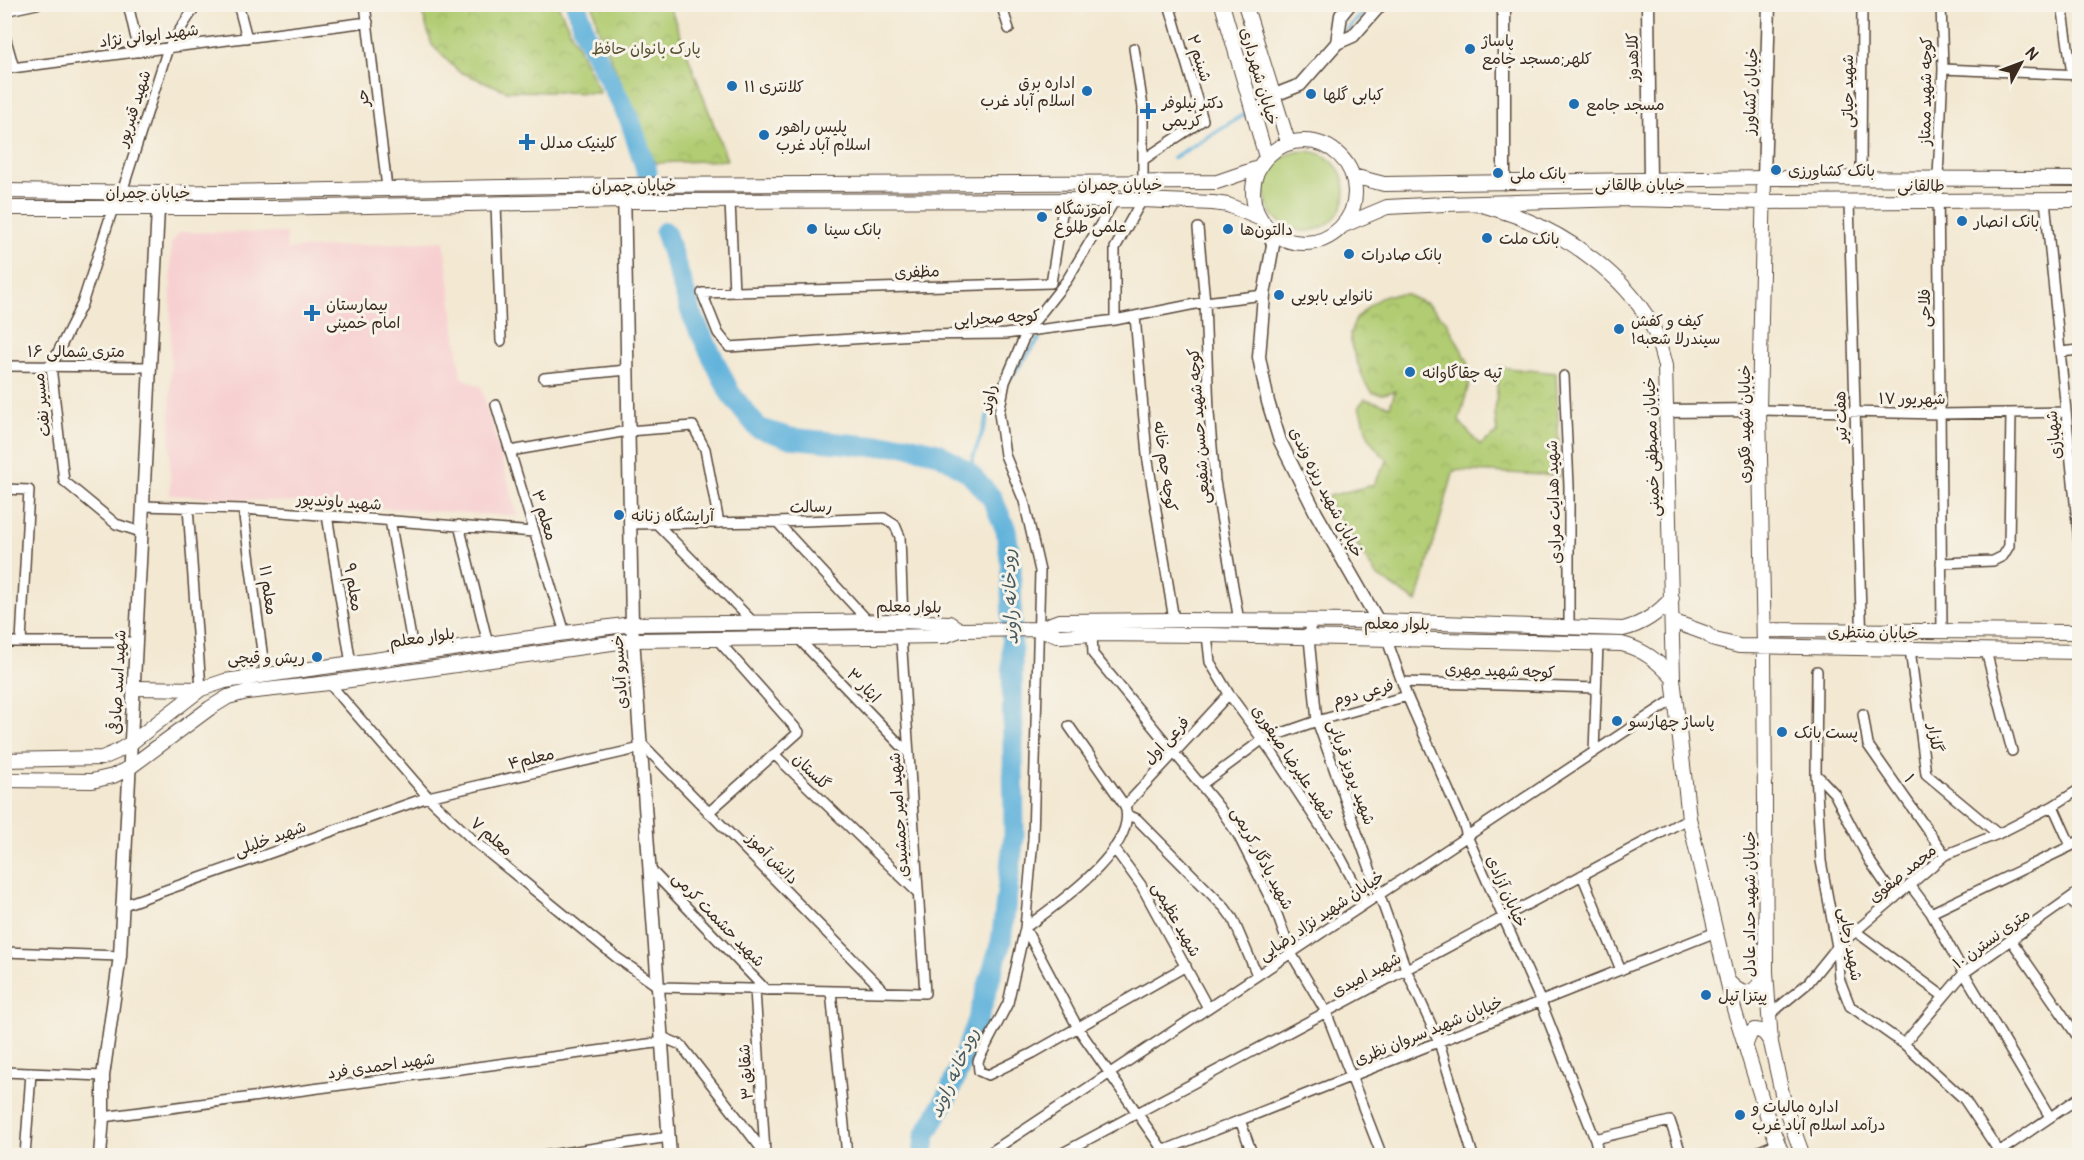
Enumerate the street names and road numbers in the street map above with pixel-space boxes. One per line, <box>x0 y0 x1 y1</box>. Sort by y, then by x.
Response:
street label: شهید ایوانی نژاد <box>98 20 200 52</box>
street label: خیابان شهرداری <box>1236 25 1283 128</box>
street label: شبنم ۲ <box>1180 32 1216 85</box>
street label: کلاهدوز <box>1623 32 1643 84</box>
street label: کوچه شهید ممتاز <box>1915 36 1937 148</box>
street label: خیابان کشاورز <box>1739 47 1763 137</box>
street label: شهید حیاتی <box>1838 54 1858 128</box>
street label: شهید قنبرپور <box>112 68 156 151</box>
street label: حر <box>352 88 374 110</box>
street label: خیابان چمران <box>591 175 677 197</box>
street label: خیابان چمران <box>1078 175 1162 195</box>
street label: خیابان طالقانی <box>1595 175 1685 195</box>
street label: طالقانی <box>1897 176 1945 196</box>
street label: خیابان چمران <box>106 183 190 203</box>
street label: مظفری <box>894 261 940 283</box>
street label: فلاحی <box>1915 289 1935 327</box>
street label: کوچه صحرایی <box>953 306 1041 330</box>
street label: ۱۶ متری شمالی <box>27 342 125 362</box>
street label: کوچه شهید حسن شفیعی <box>1184 347 1214 504</box>
street label: خیابان شهید فکوری <box>1735 365 1755 483</box>
street label: مسیر نفت <box>29 372 55 438</box>
street label: خیابان مصطفی خمینی <box>1640 377 1664 517</box>
street label: راوند <box>977 383 1001 417</box>
street label: ۱۷ شهریور <box>1878 389 1946 409</box>
street label: هفت تیر <box>1830 391 1852 445</box>
street label: شهبازی <box>2041 409 2066 460</box>
street label: کوچه جم خانه <box>1147 419 1181 513</box>
street label: خیابان شهید ریزه وندی <box>1285 424 1368 561</box>
street label: شهید هدایت مرادی <box>1542 440 1566 564</box>
street label: معلم ۳ <box>525 488 561 544</box>
street label: شهید باوندپور <box>294 489 382 515</box>
street label: رسالت <box>789 496 833 518</box>
street label: معلم ۹ <box>337 562 367 613</box>
street label: معلم ۱۱ <box>253 564 281 617</box>
street label: بلوار معلم <box>876 596 942 620</box>
street label: بلوار معلم <box>1364 613 1430 637</box>
street label: خیابان منتظری <box>1827 622 1919 644</box>
street label: بلوار معلم <box>388 624 456 654</box>
street label: شهید اسد صادقی <box>104 629 131 735</box>
street label: خسرو آبادی <box>607 634 633 710</box>
street label: کوچه شهید مهری <box>1444 659 1556 683</box>
street label: ایثار ۳ <box>842 664 885 707</box>
street label: فرعی دوم <box>1330 675 1397 713</box>
street label: شهید علیرضا صیفوری <box>1247 701 1339 824</box>
street label: فرعی اول <box>1139 712 1194 769</box>
street label: شهید پرویز قربانی <box>1323 717 1379 828</box>
street label: گلزار <box>1923 721 1947 754</box>
street label: معلم۴ <box>506 744 557 776</box>
street label: گلستان <box>788 749 834 795</box>
street label: شهید امیر جمشیدی <box>885 752 913 878</box>
street label: ۱ <box>1899 770 1919 787</box>
street label: شهید یادگار کریمی <box>1227 804 1298 913</box>
street label: معلم ۷ <box>465 813 517 862</box>
street label: شهید خلیلی <box>232 817 309 861</box>
street label: دانش آموز <box>741 827 802 889</box>
street label: خیابان شهید حداد عادل <box>1740 831 1760 977</box>
street label: محمد صفوی <box>1864 840 1941 907</box>
street label: خیابان آزادی <box>1481 852 1531 931</box>
street label: خیابان شهید نژاد رضایی <box>1255 866 1388 965</box>
street label: شهید حشمت کرمی <box>668 868 769 971</box>
street label: شهید عظیمی <box>1147 878 1205 961</box>
street label: ۱۰ متری نسترن <box>1949 904 2034 974</box>
street label: شهید رجایی <box>1834 906 1866 982</box>
street label: شهید امیدی <box>1328 948 1405 1002</box>
street label: خیابان شهید سروان نظری <box>1351 992 1505 1070</box>
street label: شقایق ۳ <box>734 1043 758 1101</box>
street label: شهید احمدی فرد <box>326 1049 436 1083</box>

